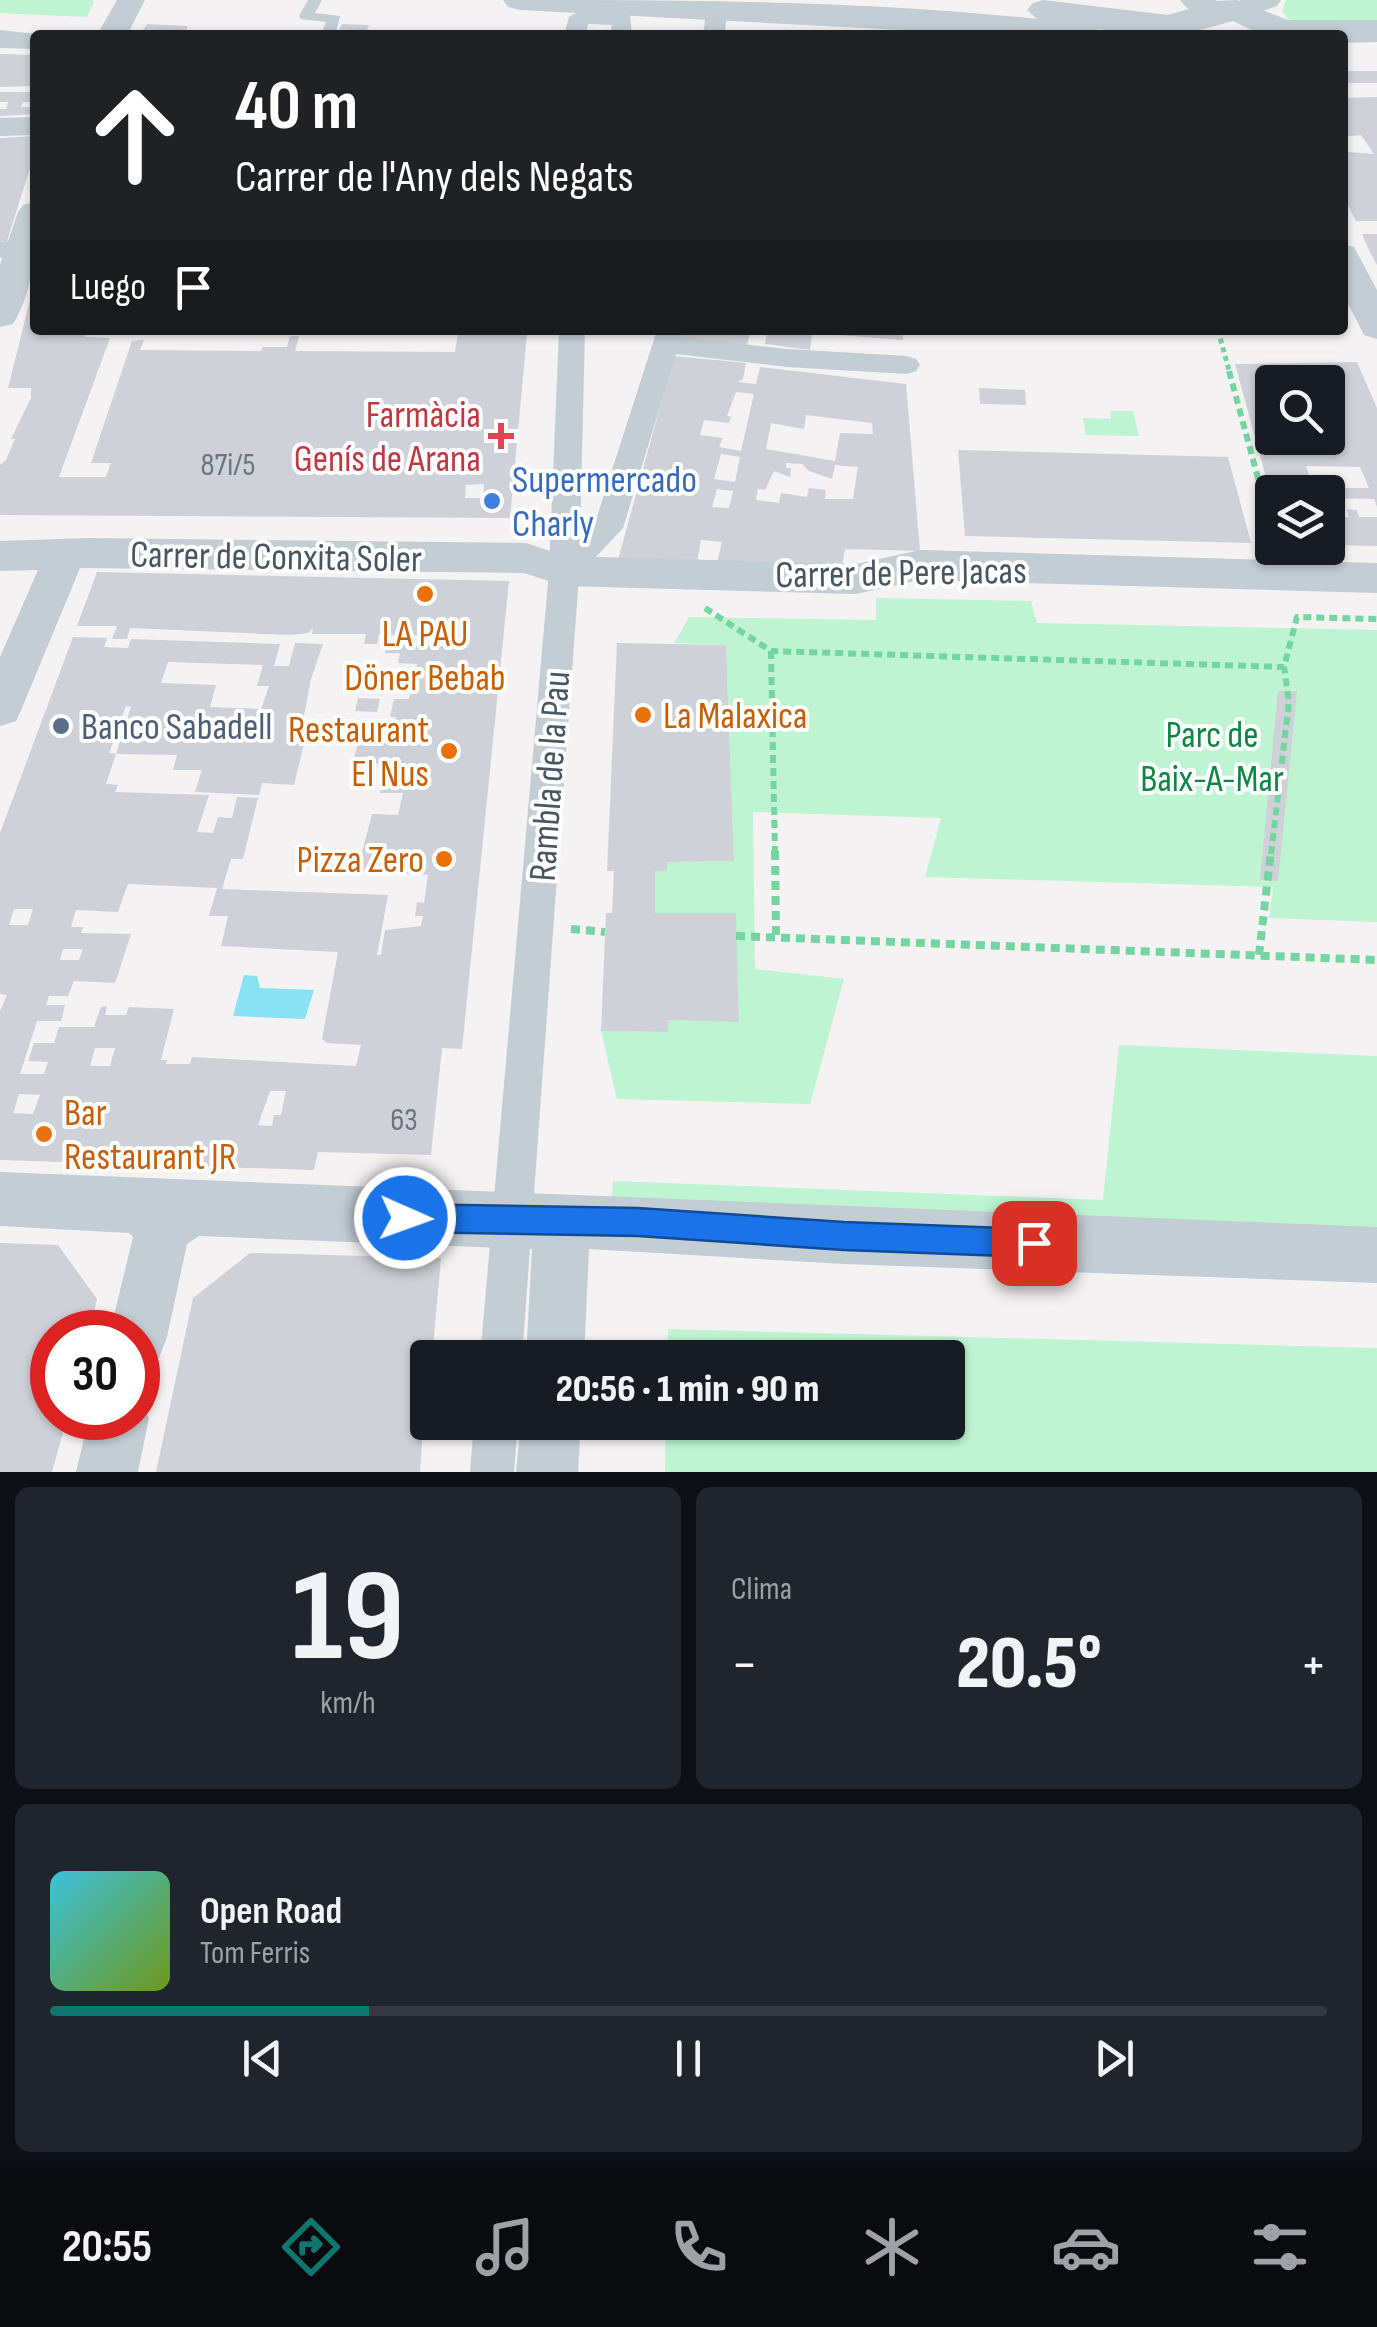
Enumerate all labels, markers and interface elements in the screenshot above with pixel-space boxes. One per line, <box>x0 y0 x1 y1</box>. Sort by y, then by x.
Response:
text: 40 m <box>235 65 358 149</box>
icon: ahead <box>70 70 200 200</box>
text: Carrer de l'Any dels Negats <box>235 150 634 205</box>
icon: arrive <box>166 260 221 315</box>
text: Luego <box>70 265 146 310</box>
map controls <box>1255 365 1345 565</box>
button: search <box>1255 365 1345 455</box>
place label: Farmàcia Genís de Arana <box>294 393 481 482</box>
marker: Farmàcia Genís de Arana <box>490 425 512 447</box>
house number: 87i/5 <box>201 446 255 485</box>
place label: Supermercado Charly <box>512 458 697 547</box>
button: layers <box>1255 475 1345 565</box>
marker: Supermercado Charly <box>481 490 503 512</box>
street label: Carrer de Conxita Soler <box>130 532 422 583</box>
street label: Carrer de Pere Jacas <box>775 549 1027 598</box>
marker: LA PAU Döner Bebab <box>414 583 436 605</box>
place label: LA PAU Döner Bebab <box>344 612 506 701</box>
street label: Rambla de la Pau <box>521 670 580 883</box>
place label: La Malaxica <box>663 694 807 739</box>
marker: La Malaxica <box>632 704 654 726</box>
place label: Banco Sabadell <box>81 705 272 750</box>
place label: Restaurant El Nus <box>288 708 429 797</box>
park label: Parc de Baix-A-Mar <box>1140 713 1284 802</box>
marker: Banco Sabadell <box>50 715 72 737</box>
marker: Restaurant El Nus <box>438 740 460 762</box>
place label: Pizza Zero <box>297 838 424 883</box>
marker: Pizza Zero <box>433 848 455 870</box>
place label: Bar Restaurant JR <box>64 1091 236 1180</box>
house number: 63 <box>390 1101 418 1140</box>
marker: Bar Restaurant JR <box>33 1123 55 1145</box>
position arrow <box>353 1166 457 1270</box>
pin <box>992 1201 1077 1286</box>
icon: arrive <box>1007 1216 1062 1271</box>
speed limit sign: 30 <box>30 1310 160 1440</box>
text: 20:56 · 1 min · 90 m <box>556 1367 819 1412</box>
text: 19 <box>292 1541 404 1697</box>
text: Clima <box>731 1570 792 1609</box>
text: 20.5° <box>956 1619 1102 1710</box>
text: − <box>731 1632 758 1699</box>
text: + <box>1300 1632 1327 1699</box>
text: km/h <box>320 1684 376 1723</box>
text: Open Road <box>200 1889 342 1934</box>
text: Tom Ferris <box>200 1934 310 1973</box>
icon: previous <box>235 2031 290 2086</box>
icon: pause <box>661 2031 716 2086</box>
icon: next <box>1087 2031 1142 2086</box>
icon: directions <box>276 2212 346 2282</box>
icon: music <box>470 2212 540 2282</box>
icon: phone <box>664 2212 734 2282</box>
icon: climate <box>857 2212 927 2282</box>
icon: car <box>1051 2212 1121 2282</box>
icon: filters <box>1245 2212 1315 2282</box>
text: 20:55 <box>62 2220 152 2275</box>

